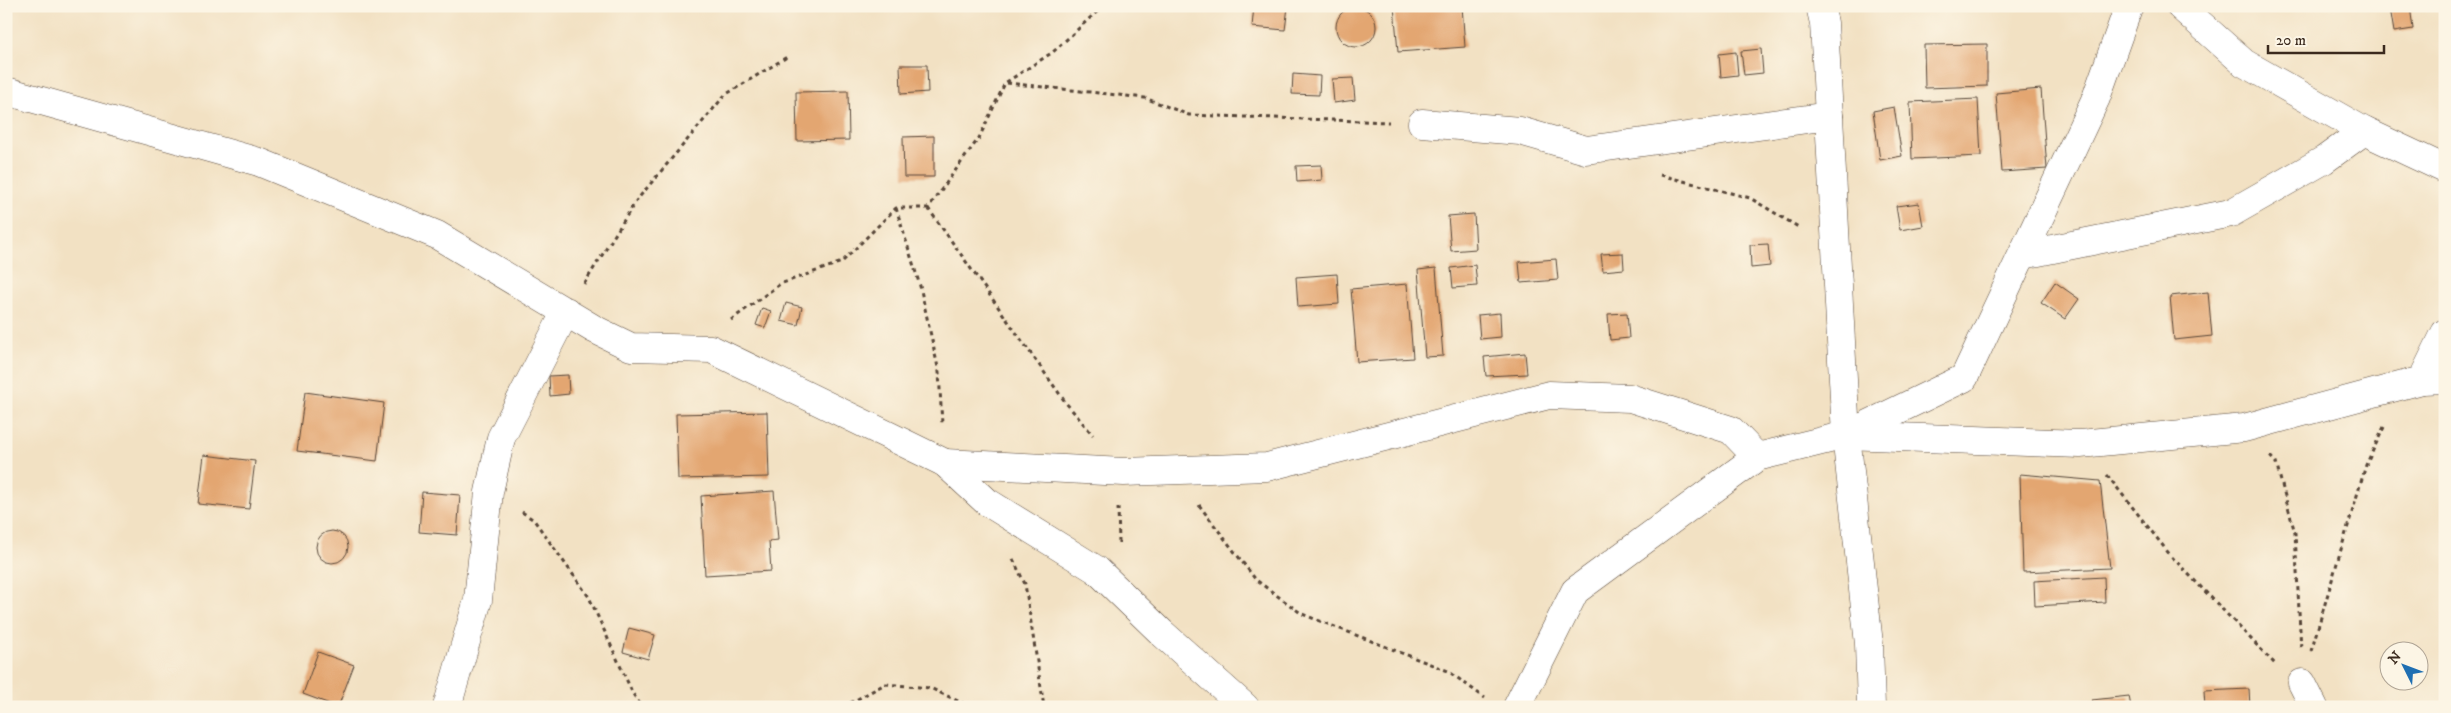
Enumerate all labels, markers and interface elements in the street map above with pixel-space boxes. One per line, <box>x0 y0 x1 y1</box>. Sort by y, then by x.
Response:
scale bar <box>2268 22 2385 54</box>
text: 20 m <box>2276 31 2306 50</box>
north arrow <box>2378 640 2428 690</box>
text: N <box>2385 647 2406 668</box>

